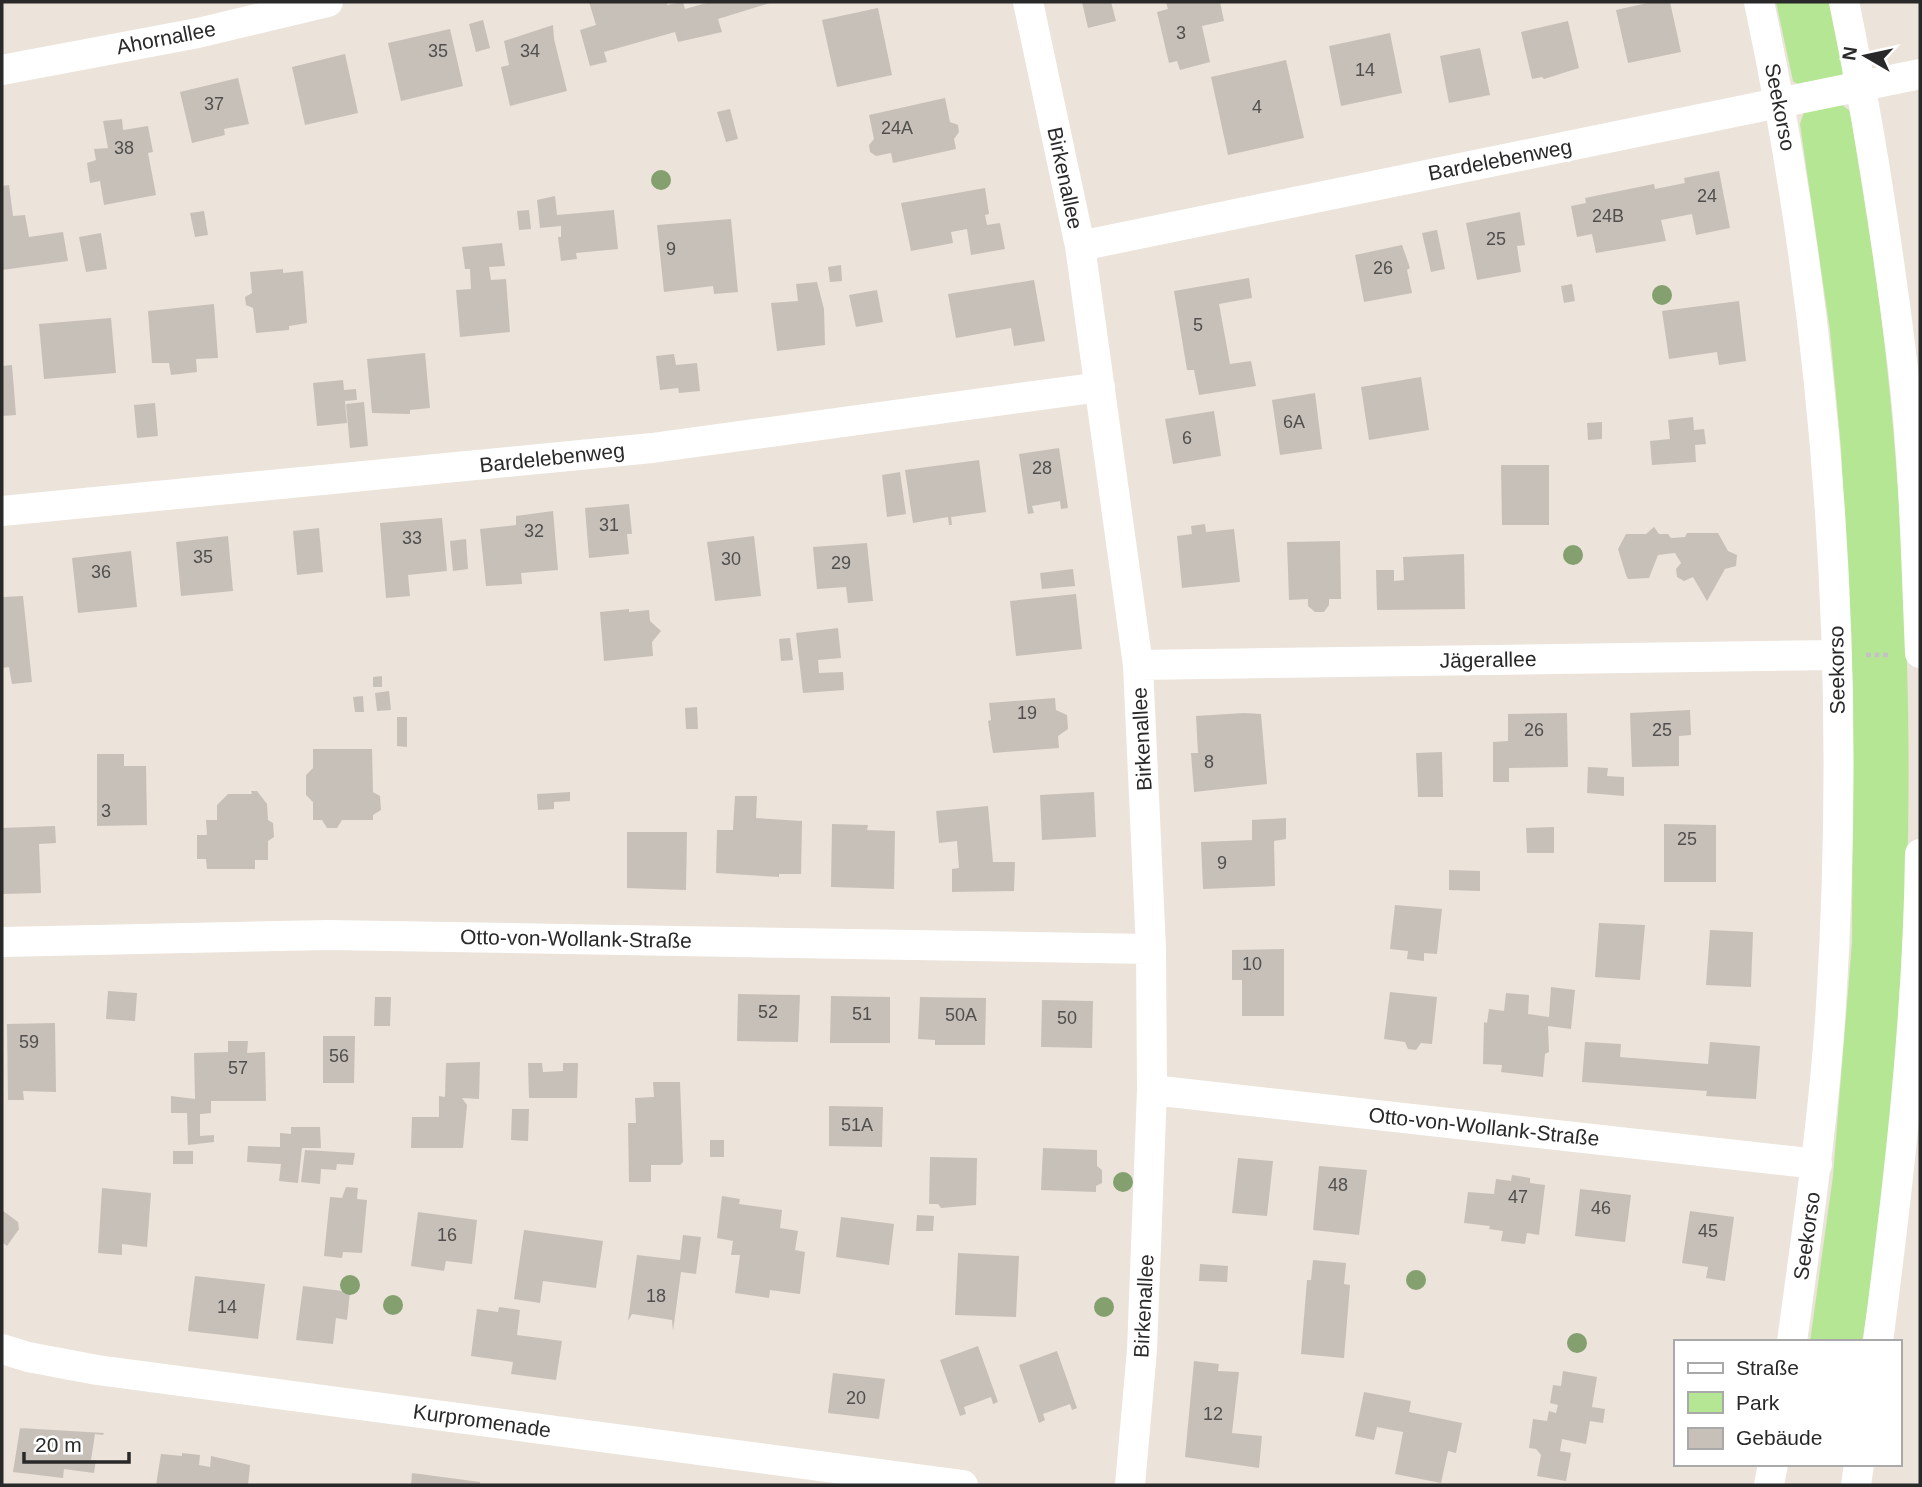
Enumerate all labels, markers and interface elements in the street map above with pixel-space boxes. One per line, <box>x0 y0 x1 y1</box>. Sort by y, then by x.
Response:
street label: Ahornallee <box>114 17 217 58</box>
north arrow <box>1831 21 1901 91</box>
house number: 3 <box>1176 23 1186 43</box>
house number: 35 <box>428 41 448 61</box>
house number: 34 <box>520 41 540 61</box>
text: N <box>1838 45 1861 62</box>
house number: 14 <box>1355 60 1375 80</box>
street label: Seekorso <box>1761 61 1800 153</box>
house number: 37 <box>204 94 224 114</box>
house number: 4 <box>1252 97 1262 117</box>
house number: 24A <box>881 118 913 138</box>
street label: Birkenallee <box>1043 125 1088 231</box>
street label: Bardelebenweg <box>1426 134 1574 185</box>
house number: 38 <box>114 138 134 158</box>
house number: 24 <box>1697 186 1717 206</box>
house number: 24B <box>1592 206 1624 226</box>
house number: 25 <box>1486 229 1506 249</box>
house number: 9 <box>666 239 676 259</box>
house number: 26 <box>1373 258 1393 278</box>
house number: 5 <box>1193 315 1203 335</box>
house number: 6A <box>1283 412 1305 432</box>
house number: 6 <box>1182 428 1192 448</box>
street label: Bardelebenweg <box>478 438 626 477</box>
house number: 28 <box>1032 458 1052 478</box>
house number: 31 <box>599 515 619 535</box>
house number: 32 <box>524 521 544 541</box>
house number: 33 <box>402 528 422 548</box>
house number: 35 <box>193 547 213 567</box>
house number: 30 <box>721 549 741 569</box>
house number: 29 <box>831 553 851 573</box>
house number: 36 <box>91 562 111 582</box>
street label: Seekorso <box>1824 625 1849 715</box>
street label: Jägerallee <box>1439 647 1537 672</box>
street label: Birkenallee <box>1127 687 1156 792</box>
house number: 19 <box>1017 703 1037 723</box>
house number: 26 <box>1524 720 1544 740</box>
house number: 25 <box>1652 720 1672 740</box>
house number: 8 <box>1204 752 1214 772</box>
house number: 3 <box>101 801 111 821</box>
house number: 25 <box>1677 829 1697 849</box>
house number: 9 <box>1217 853 1227 873</box>
street label: Otto-von-Wollank-Straße <box>460 925 692 952</box>
house number: 10 <box>1242 954 1262 974</box>
house number: 52 <box>758 1002 778 1022</box>
house number: 51 <box>852 1004 872 1024</box>
house number: 50A <box>945 1005 977 1025</box>
house number: 50 <box>1057 1008 1077 1028</box>
house number: 59 <box>19 1032 39 1052</box>
house number: 56 <box>329 1046 349 1066</box>
house number: 57 <box>228 1058 248 1078</box>
street label: Otto-von-Wollank-Straße <box>1368 1103 1601 1150</box>
house number: 51A <box>841 1115 873 1135</box>
house number: 48 <box>1328 1175 1348 1195</box>
house number: 47 <box>1508 1187 1528 1207</box>
street label: Seekorso <box>1789 1190 1824 1281</box>
house number: 46 <box>1591 1198 1611 1218</box>
house number: 45 <box>1698 1221 1718 1241</box>
house number: 16 <box>437 1225 457 1245</box>
street label: Birkenallee <box>1129 1253 1158 1358</box>
house number: 18 <box>646 1286 666 1306</box>
house number: 14 <box>217 1297 237 1317</box>
legend <box>1674 1340 1901 1466</box>
text: Straße <box>1736 1356 1799 1379</box>
house number: 20 <box>846 1388 866 1408</box>
text: Park <box>1736 1391 1780 1414</box>
street label: Kurpromenade <box>412 1399 552 1442</box>
house number: 12 <box>1203 1404 1223 1424</box>
scale bar <box>24 1420 130 1464</box>
text: Gebäude <box>1736 1426 1822 1449</box>
text: 20 m <box>35 1433 82 1456</box>

